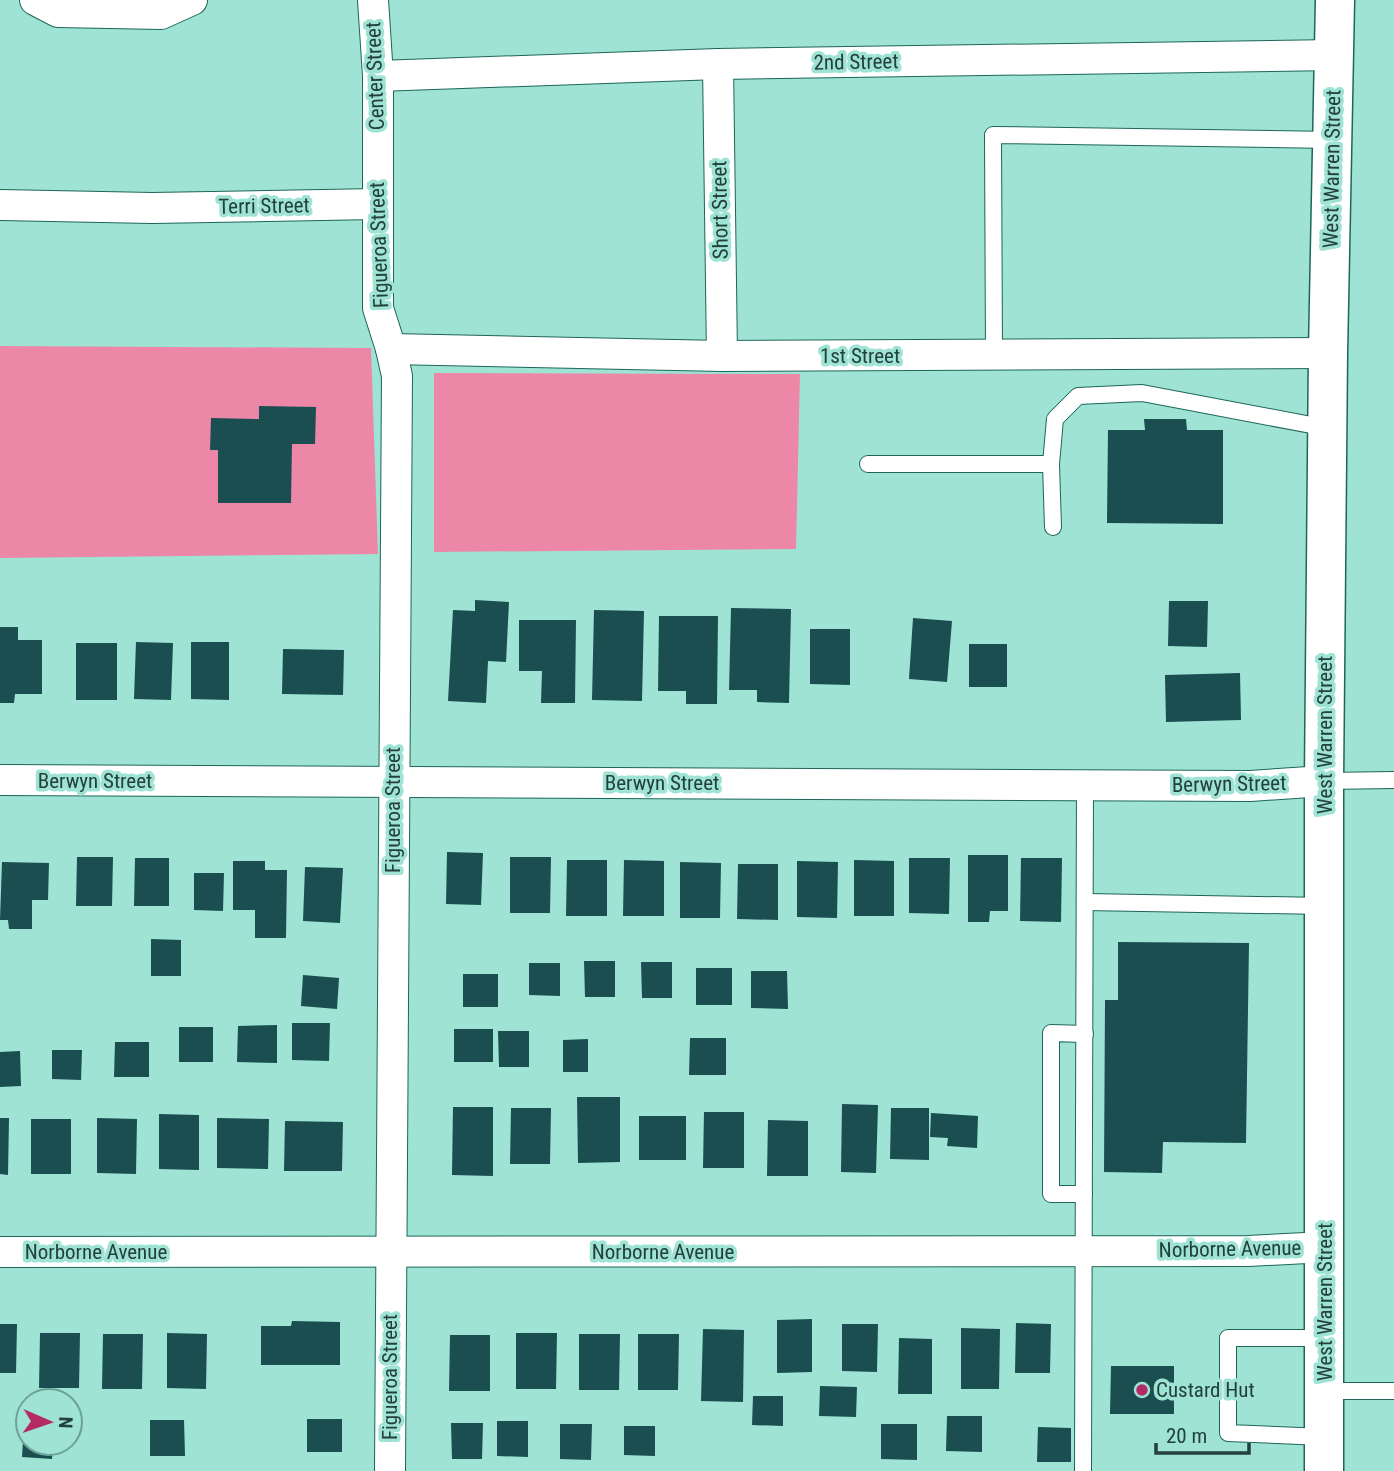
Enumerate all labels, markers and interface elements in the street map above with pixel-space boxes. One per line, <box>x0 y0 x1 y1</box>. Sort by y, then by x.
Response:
street label: Center Street <box>361 21 389 131</box>
street label: 2nd Street <box>813 49 899 75</box>
street label: West Warren Street <box>1319 90 1345 248</box>
street label: Short Street <box>707 160 733 260</box>
street label: Figueroa Street <box>365 182 393 308</box>
street label: Terri Street <box>218 193 310 219</box>
street label: 1st Street <box>820 344 900 368</box>
street label: West Warren Street <box>1313 656 1337 814</box>
street label: Figueroa Street <box>381 747 405 873</box>
street label: Berwyn Street <box>38 769 152 793</box>
street label: Berwyn Street <box>605 771 719 795</box>
street label: Berwyn Street <box>1172 771 1286 797</box>
street label: West Warren Street <box>1313 1223 1337 1381</box>
street label: Norborne Avenue <box>1159 1236 1302 1262</box>
street label: Norborne Avenue <box>25 1240 167 1264</box>
street label: Norborne Avenue <box>592 1240 734 1264</box>
street label: Figueroa Street <box>378 1314 402 1440</box>
place label: Custard Hut <box>1156 1378 1255 1402</box>
marker: Custard Hut <box>1134 1382 1150 1398</box>
north arrow <box>14 1387 84 1457</box>
scale bar <box>1156 1412 1249 1456</box>
text: N <box>54 1416 77 1429</box>
text: 20 m <box>1166 1424 1207 1448</box>

